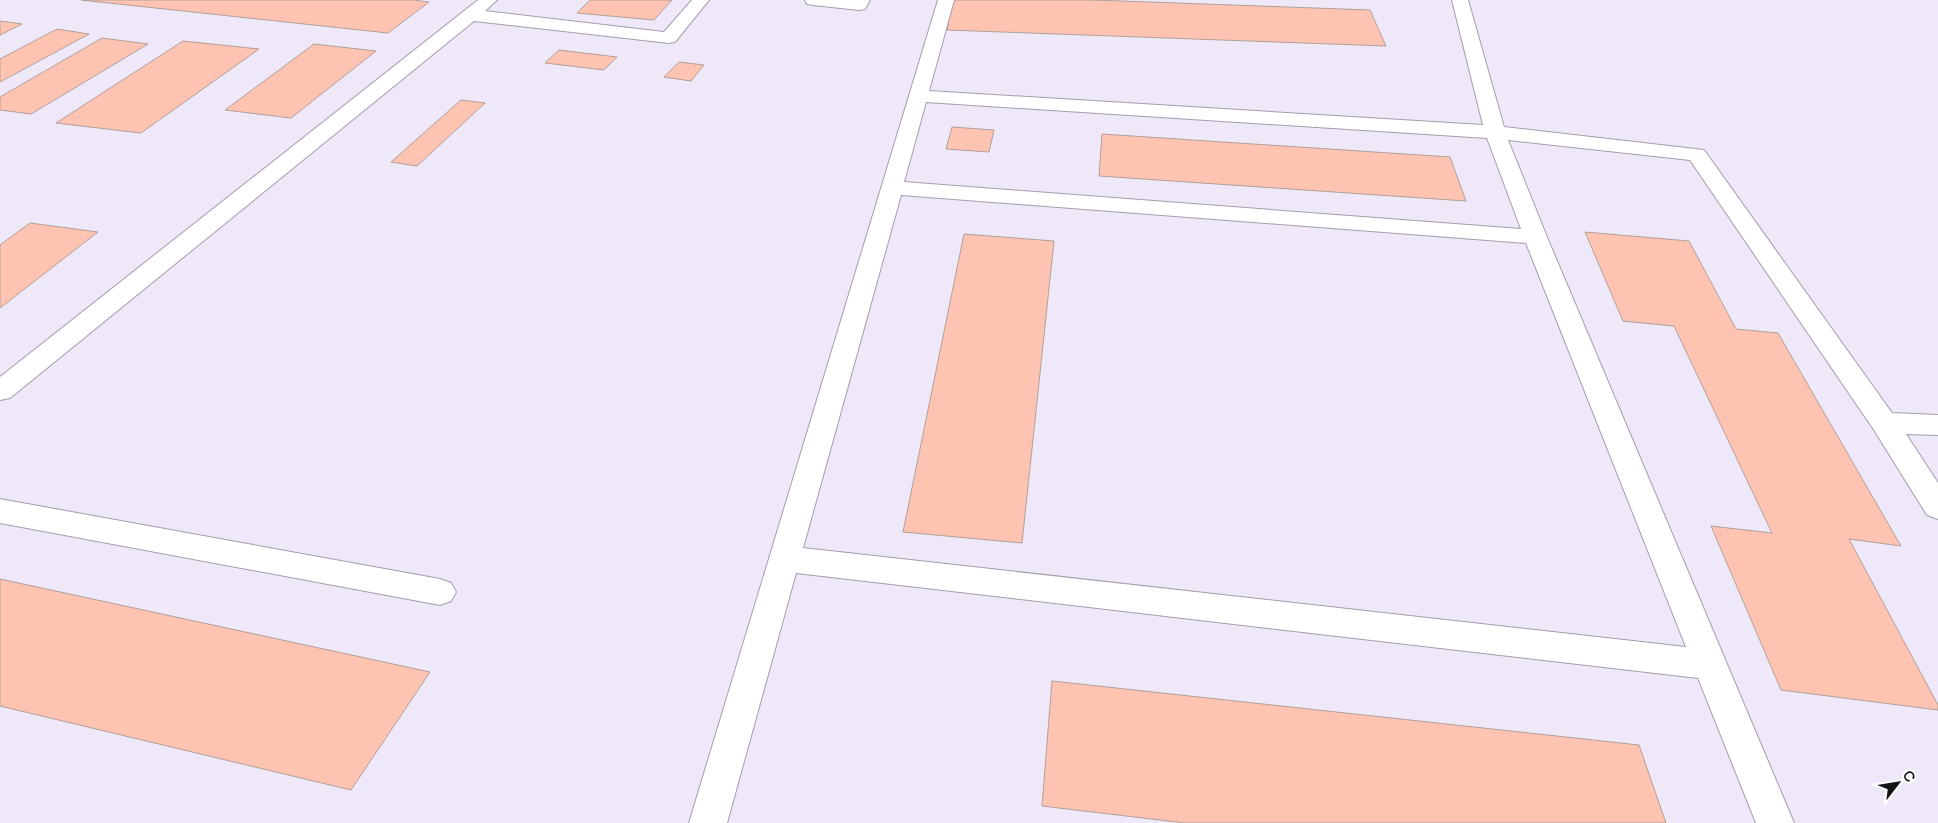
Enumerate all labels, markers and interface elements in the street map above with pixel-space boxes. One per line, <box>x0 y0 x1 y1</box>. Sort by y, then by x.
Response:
north arrow <box>1873 758 1923 808</box>
text: С <box>1899 767 1920 785</box>

